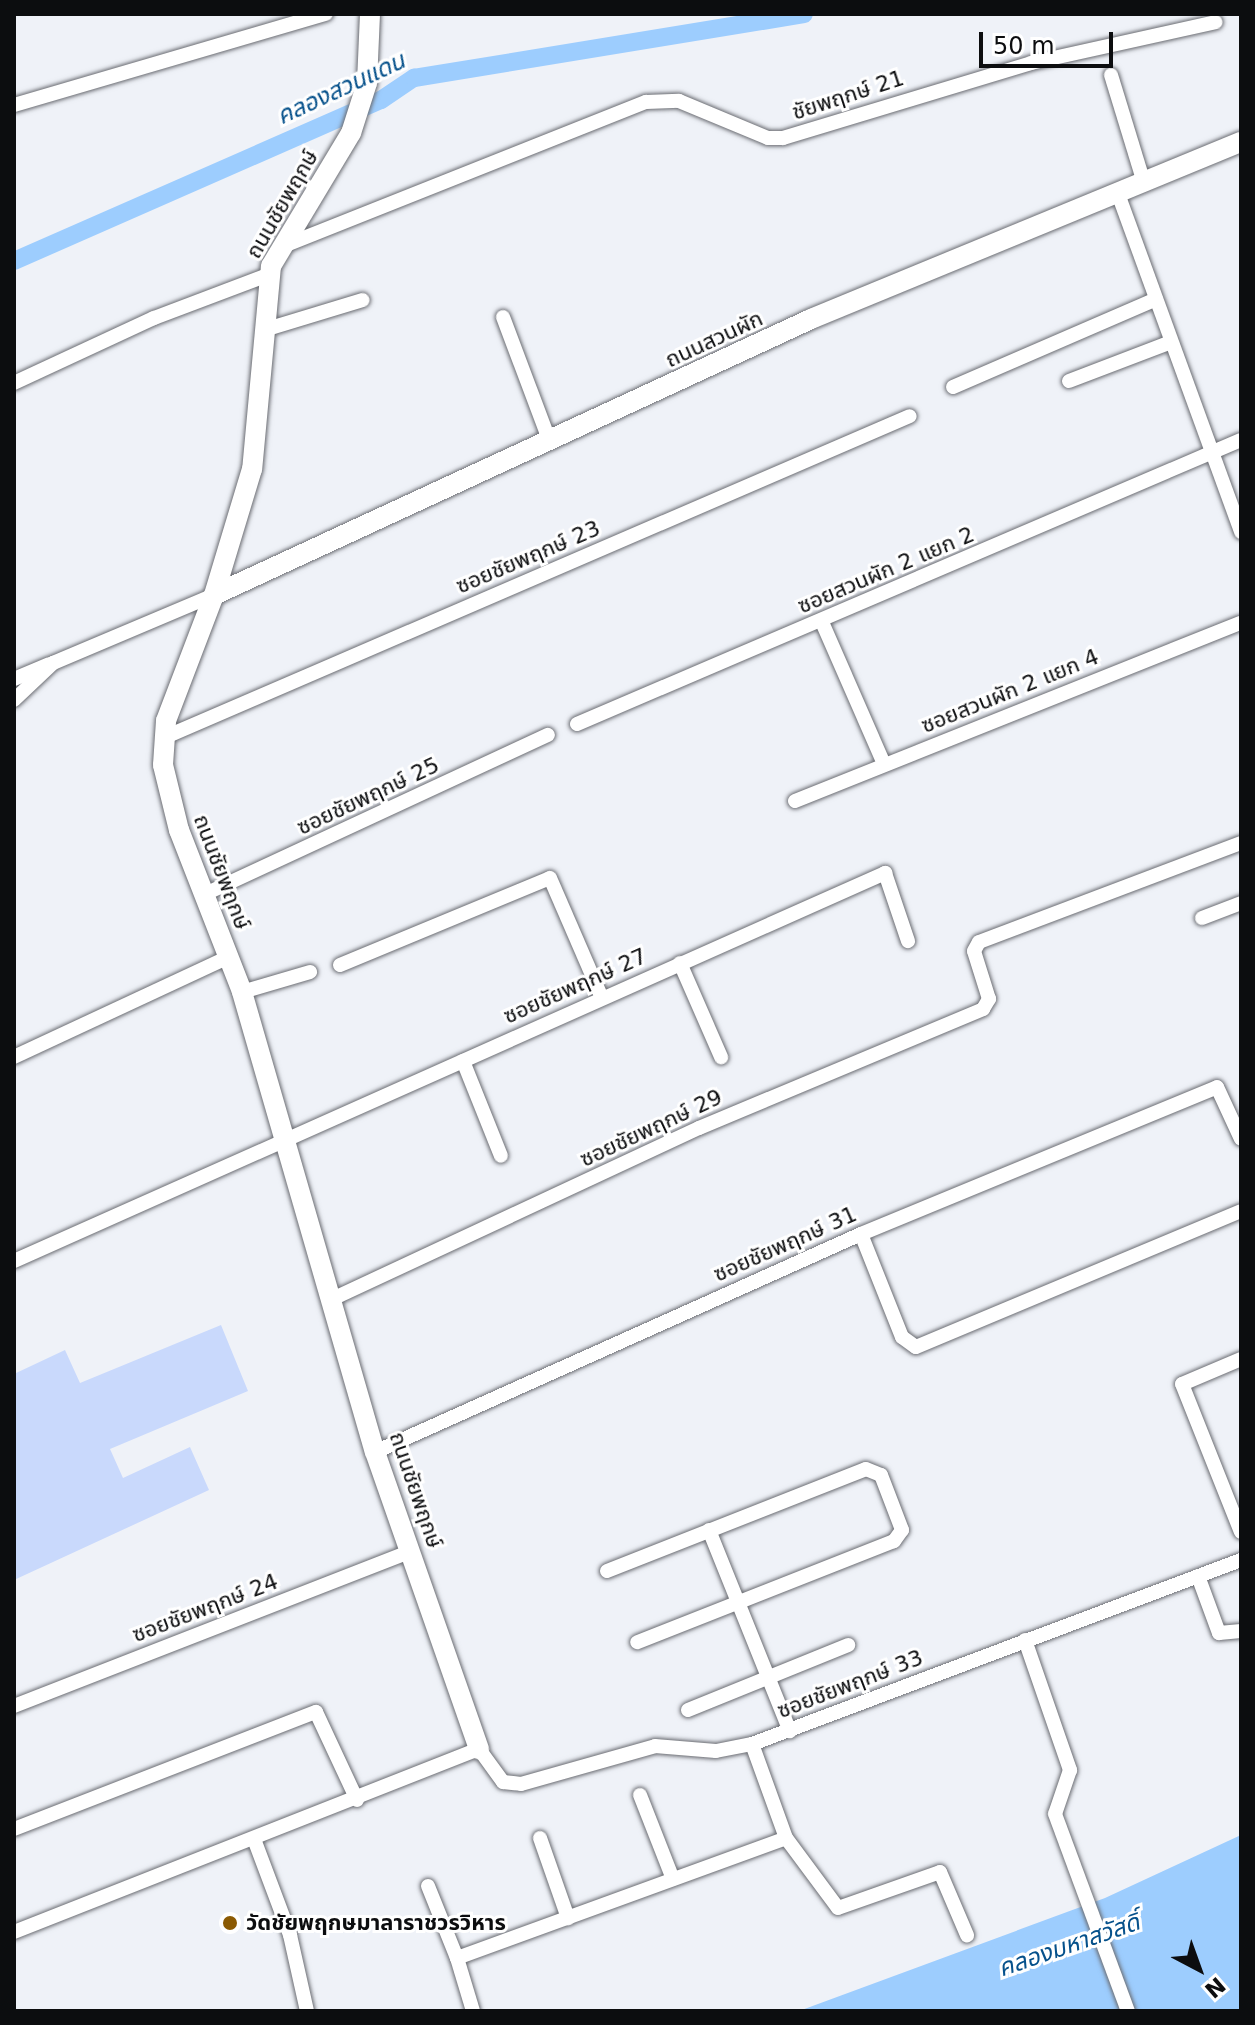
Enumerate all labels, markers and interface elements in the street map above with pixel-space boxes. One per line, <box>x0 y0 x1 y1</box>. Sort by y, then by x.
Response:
scale bar <box>983 16 1117 66</box>
text: 50 m <box>993 32 1055 60</box>
water label: คลองสวนแดน <box>272 47 410 131</box>
street label: ชัยพฤกษ์ 21 <box>789 65 907 125</box>
street label: ถนนชัยพฤกษ์ <box>240 145 324 263</box>
street label: ถนนสวนผัก <box>661 305 767 373</box>
street label: ซอยชัยพฤกษ์ 23 <box>452 515 604 599</box>
street label: ซอยสวนผัก 2 แยก 2 <box>794 521 978 619</box>
street label: ซอยสวนผัก 2 แยก 4 <box>917 643 1103 739</box>
street label: ซอยชัยพฤกษ์ 25 <box>293 752 443 840</box>
street label: ถนนชัยพฤกษ์ <box>188 811 256 933</box>
street label: ซอยชัยพฤกษ์ 27 <box>499 943 651 1029</box>
street label: ซอยชัยพฤกษ์ 29 <box>576 1084 726 1172</box>
street label: ซอยชัยพฤกษ์ 31 <box>709 1201 861 1287</box>
street label: ถนนชัยพฤกษ์ <box>384 1428 448 1552</box>
street label: ซอยชัยพฤกษ์ 24 <box>128 1568 282 1648</box>
street label: ซอยชัยพฤกษ์ 33 <box>773 1644 927 1724</box>
water label: คลองมหาสวัสดิ์ <box>994 1908 1144 1984</box>
place label: วัดชัยพฤกษมาลาราชวรวิหาร <box>246 1910 506 1936</box>
marker: วัดชัยพฤกษมาลาราชวรวิหาร <box>221 1914 239 1932</box>
north arrow <box>1159 1929 1239 2009</box>
text: N <box>1200 1972 1230 2003</box>

